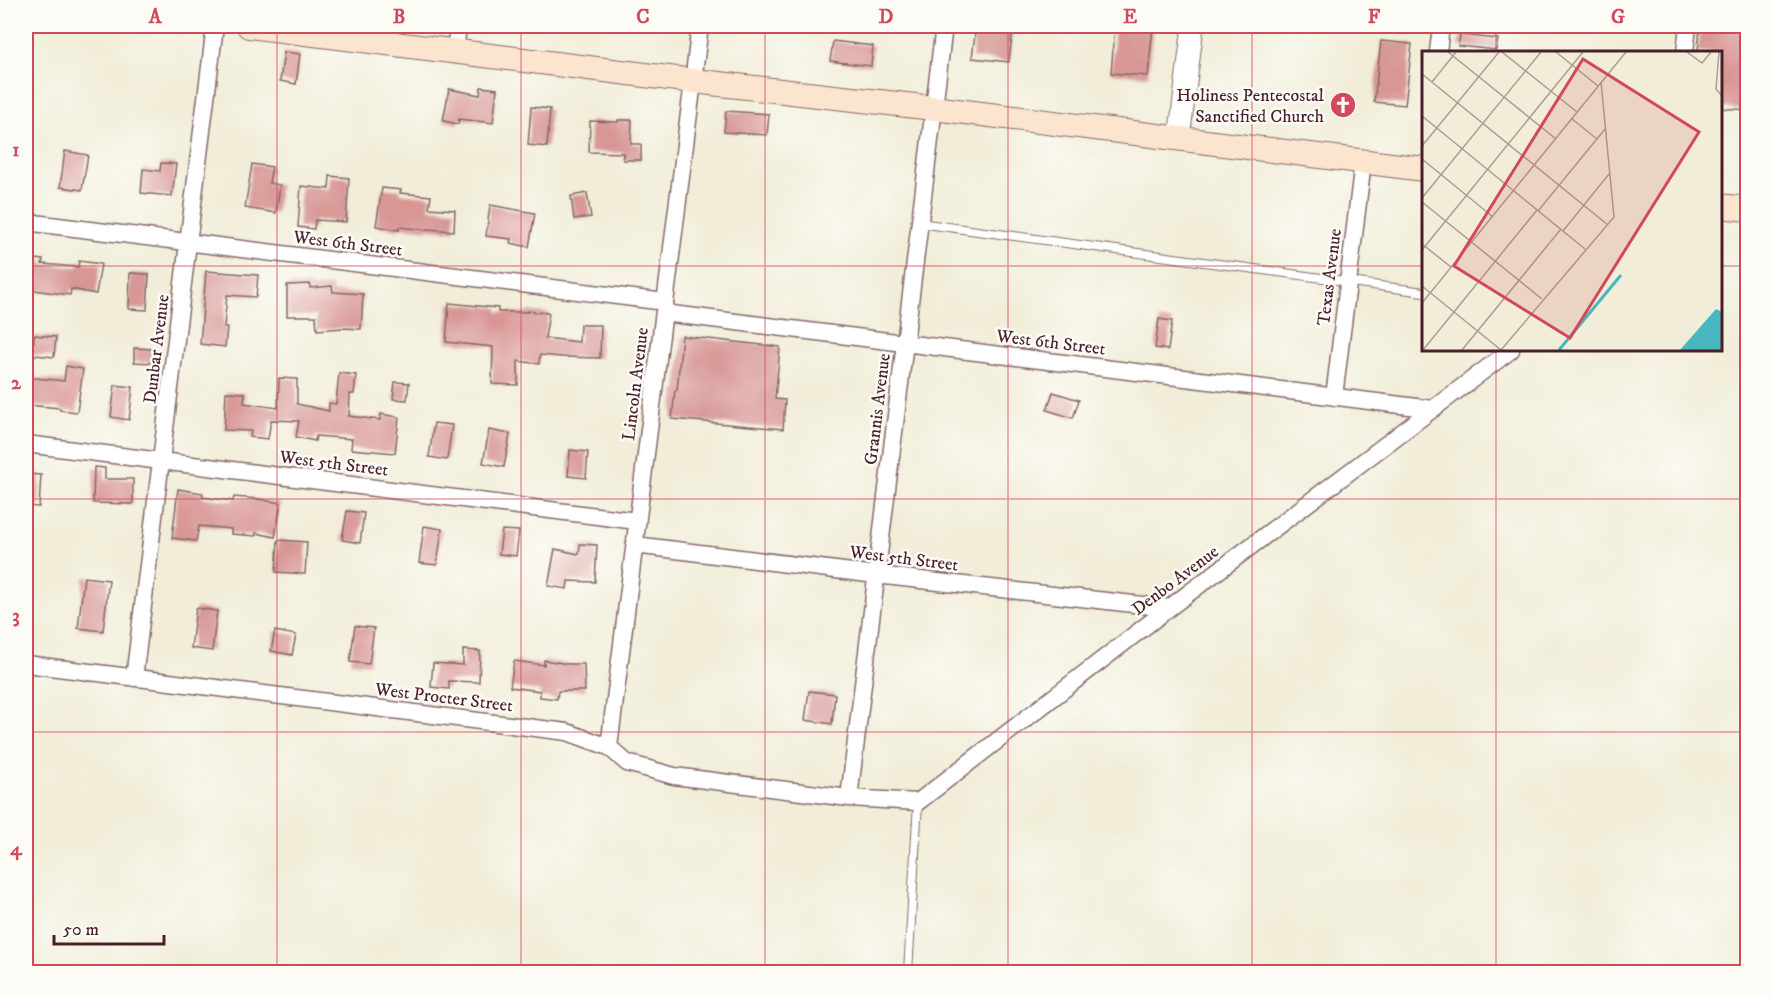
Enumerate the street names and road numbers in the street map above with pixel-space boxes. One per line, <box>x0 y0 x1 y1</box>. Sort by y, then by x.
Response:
street label: West 6th Street <box>291 226 404 262</box>
street label: Texas Avenue <box>1313 227 1347 327</box>
street label: Dunbar Avenue <box>139 293 175 405</box>
street label: West 6th Street <box>994 325 1107 361</box>
street label: Lincoln Avenue <box>618 326 654 442</box>
street label: Grannis Avenue <box>860 352 896 466</box>
street label: West 5th Street <box>277 446 390 482</box>
street label: West 5th Street <box>847 541 960 577</box>
street label: Denbo Avenue <box>1128 541 1223 621</box>
street label: West Procter Street <box>373 678 514 717</box>

